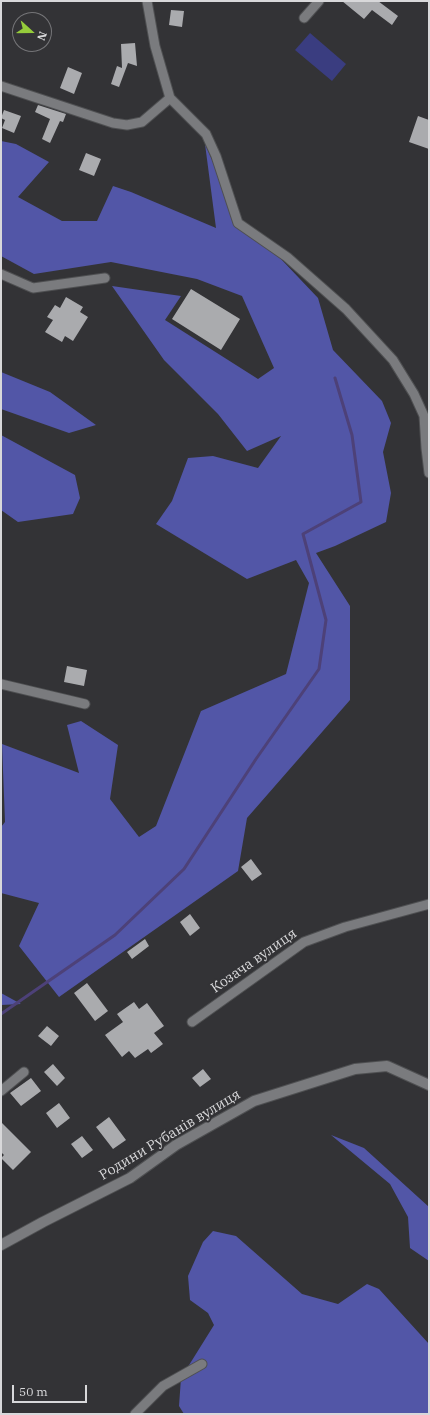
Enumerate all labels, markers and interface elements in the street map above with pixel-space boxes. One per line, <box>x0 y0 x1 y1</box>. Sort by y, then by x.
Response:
north arrow <box>12 12 52 52</box>
text: N <box>34 29 50 43</box>
street label: Козача вулиця <box>208 925 300 997</box>
street label: Родини Рубанів вулиця <box>96 1086 244 1184</box>
scale bar <box>14 1377 89 1403</box>
text: 50 m <box>19 1384 48 1399</box>

